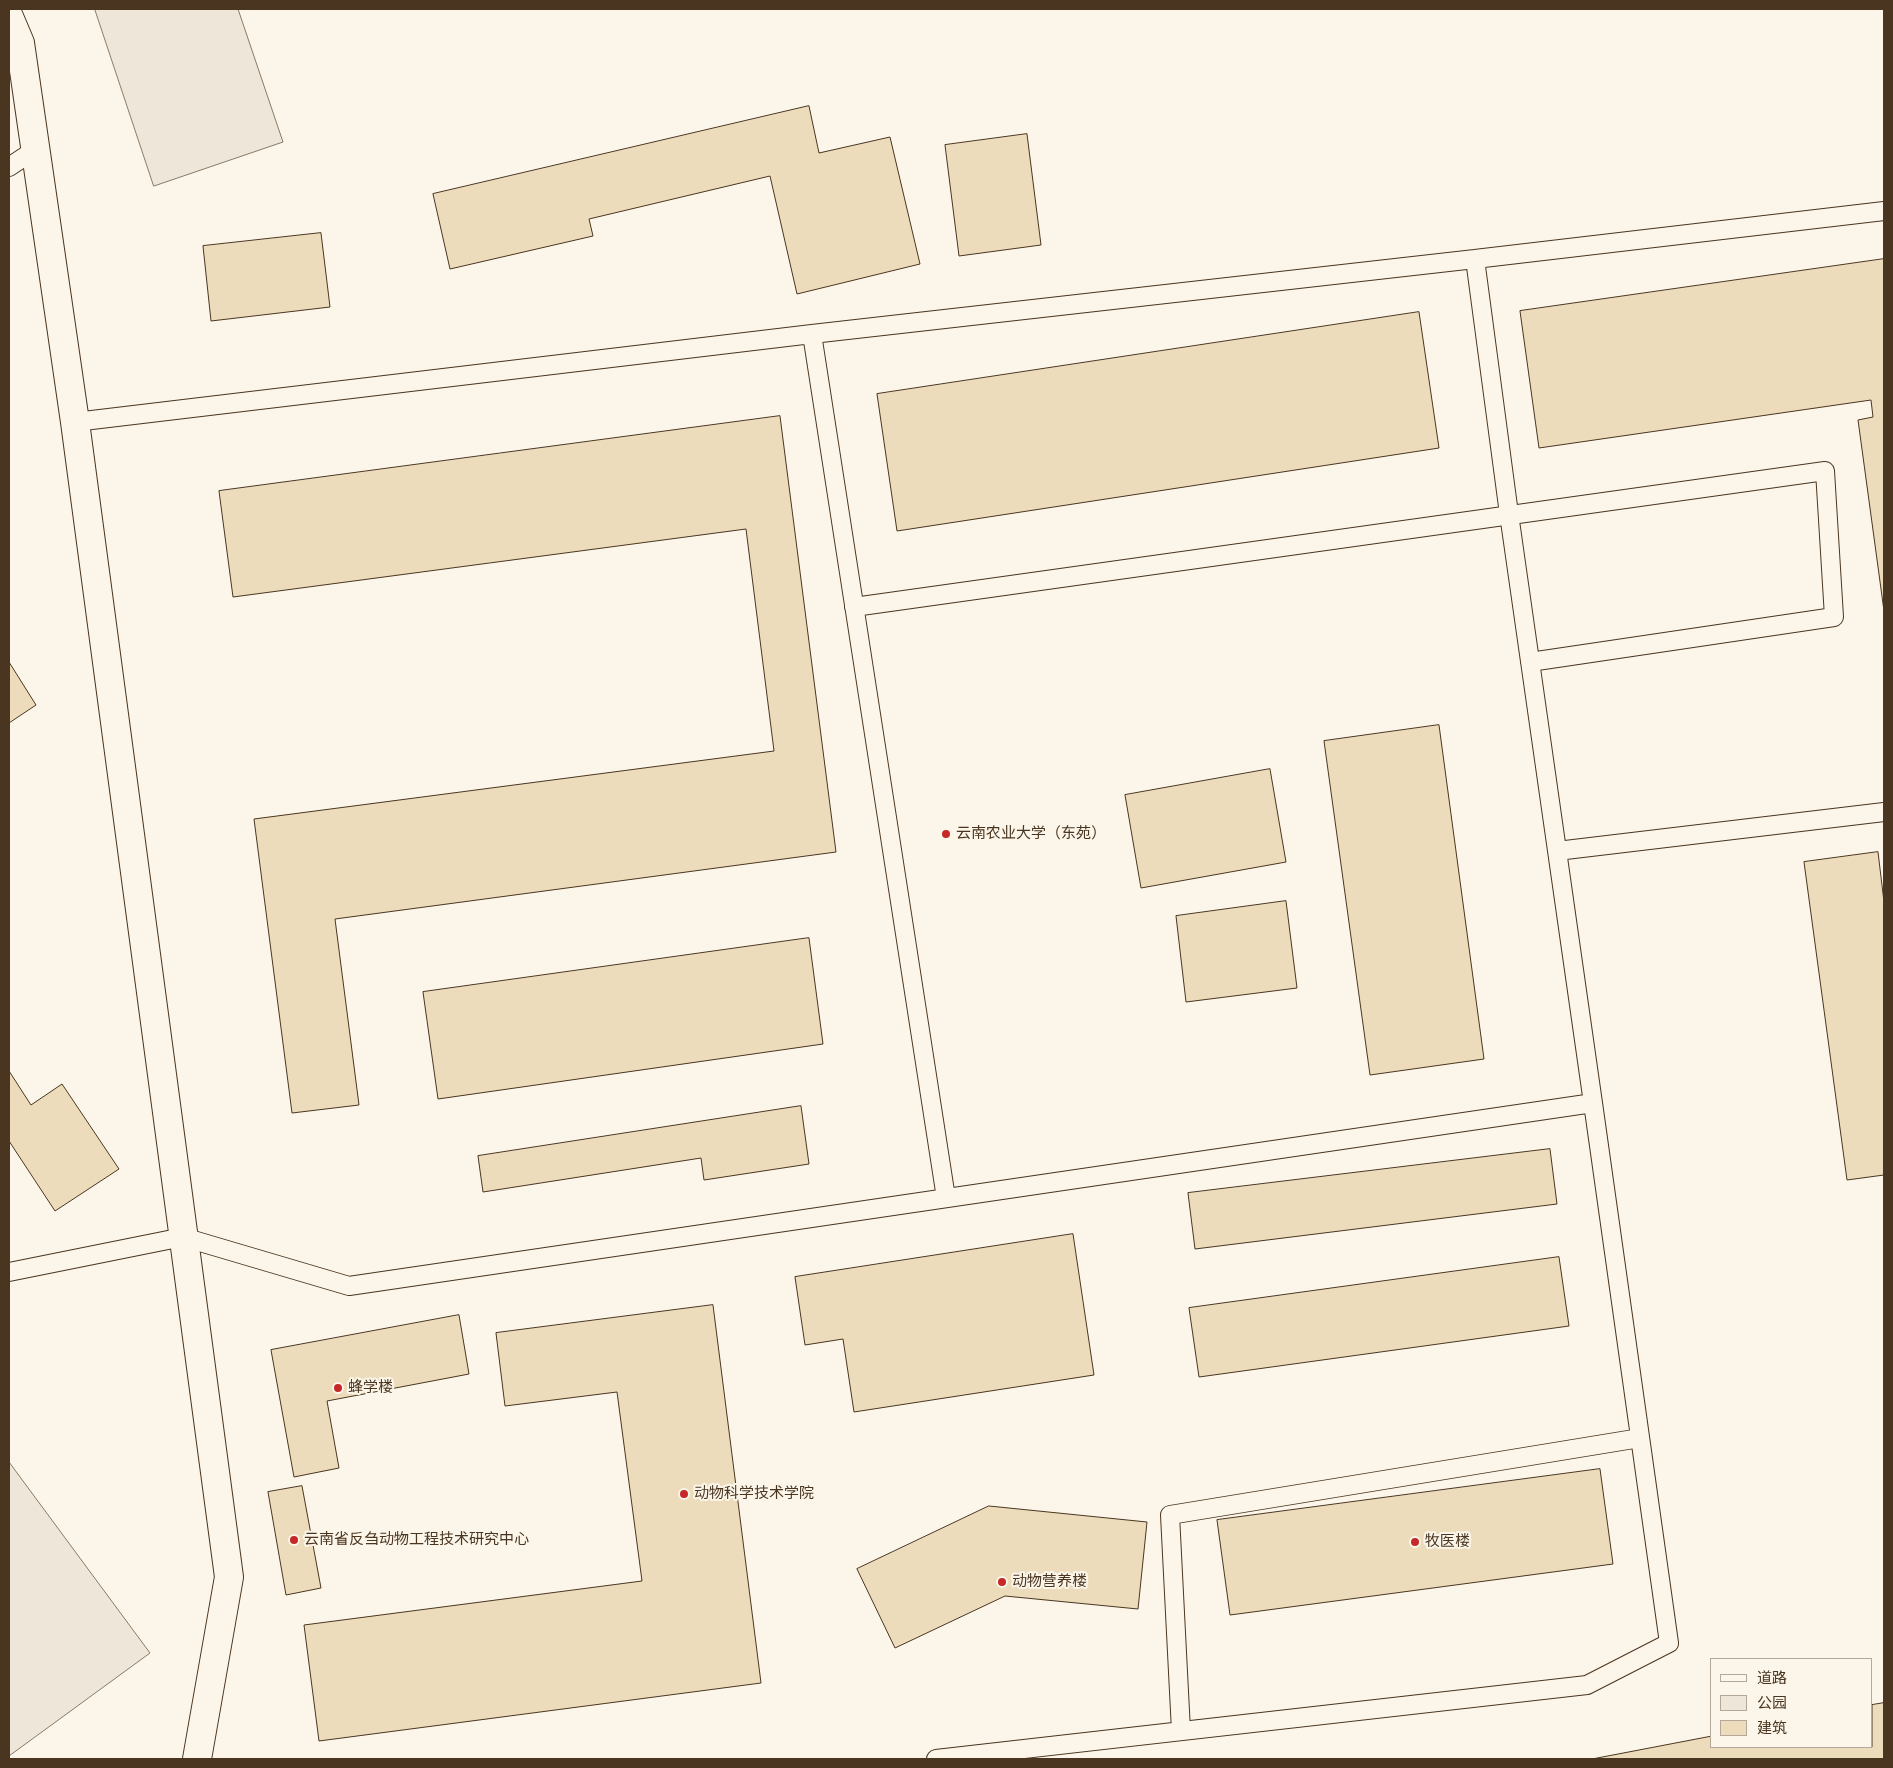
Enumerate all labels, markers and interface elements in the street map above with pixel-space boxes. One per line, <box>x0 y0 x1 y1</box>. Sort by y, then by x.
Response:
place label: 云南农业大学（东苑） <box>956 825 1106 843</box>
marker: 云南农业大学（东苑） <box>940 828 952 840</box>
place label: 蜂学楼 <box>348 1379 393 1397</box>
marker: 蜂学楼 <box>332 1382 344 1394</box>
place label: 动物科学技术学院 <box>694 1485 814 1503</box>
marker: 动物科学技术学院 <box>678 1488 690 1500</box>
place label: 云南省反刍动物工程技术研究中心 <box>304 1531 529 1549</box>
place label: 牧医楼 <box>1425 1533 1470 1551</box>
marker: 云南省反刍动物工程技术研究中心 <box>288 1534 300 1546</box>
marker: 牧医楼 <box>1409 1536 1421 1548</box>
place label: 动物营养楼 <box>1012 1573 1087 1591</box>
marker: 动物营养楼 <box>996 1576 1008 1588</box>
legend <box>1710 1658 1873 1748</box>
text: 道路 <box>1757 1667 1787 1689</box>
text: 公园 <box>1757 1692 1787 1714</box>
text: 建筑 <box>1757 1717 1787 1739</box>

